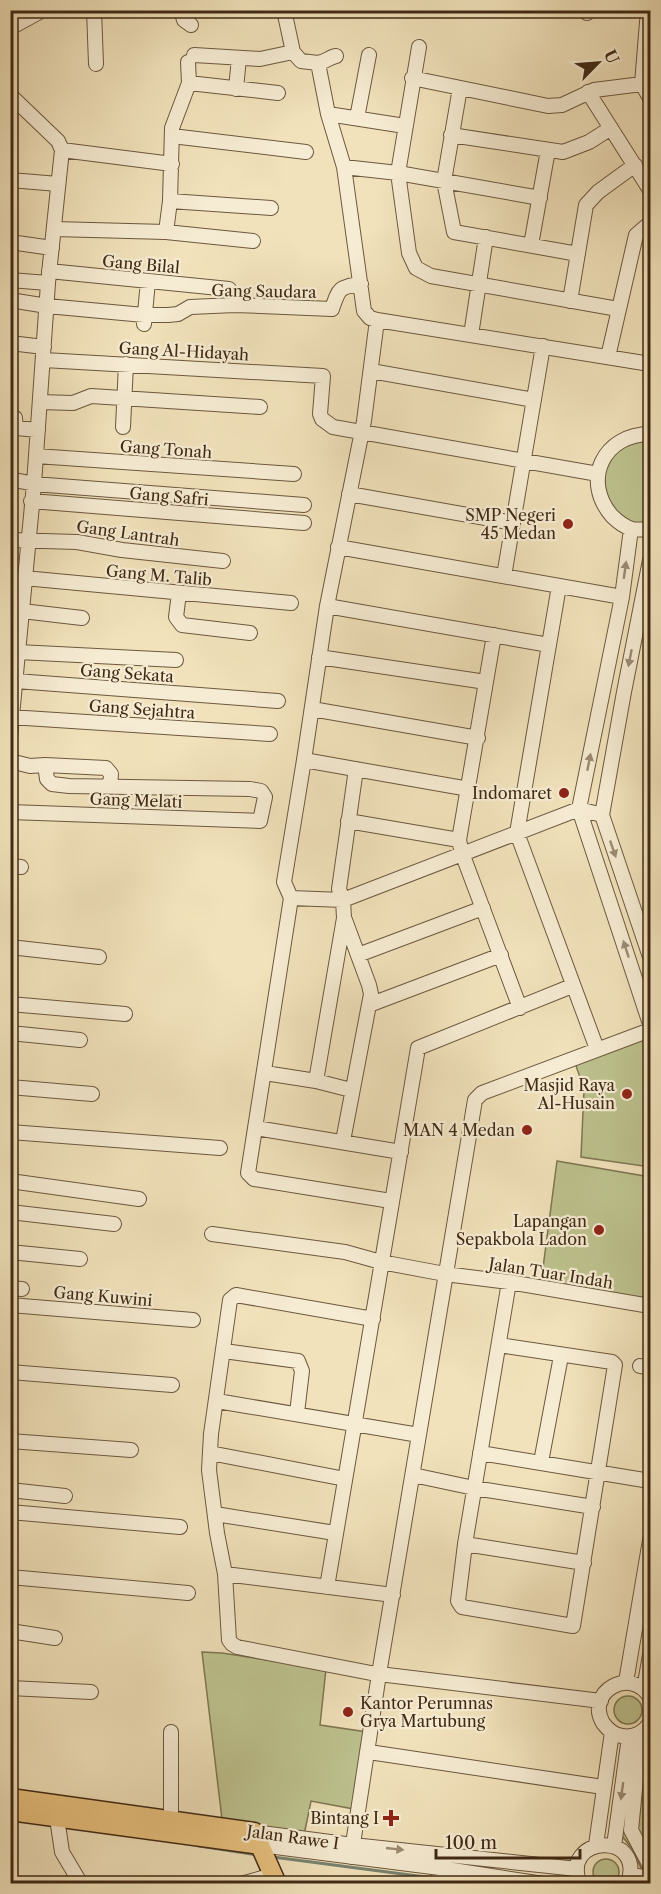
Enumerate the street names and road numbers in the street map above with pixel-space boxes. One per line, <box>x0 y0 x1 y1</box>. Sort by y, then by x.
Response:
street label: Gang Bilal <box>101 251 181 277</box>
street label: Gang Saudara <box>211 280 317 302</box>
street label: Gang Al-Hidayah <box>118 338 250 364</box>
street label: Gang Tonah <box>119 436 213 462</box>
street label: Gang Safri <box>129 483 210 509</box>
street label: Gang Lantrah <box>75 516 181 550</box>
street label: Gang M. Talib <box>105 560 213 590</box>
street label: Gang Sekata <box>79 660 175 686</box>
street label: Gang Sejahtra <box>88 695 196 723</box>
street label: Gang Melati <box>89 788 183 812</box>
street label: Jalan Tuar Indah <box>484 1253 615 1293</box>
street label: Gang Kuwini <box>53 1282 153 1310</box>
street label: Jalan Rawe I <box>243 1820 341 1853</box>

